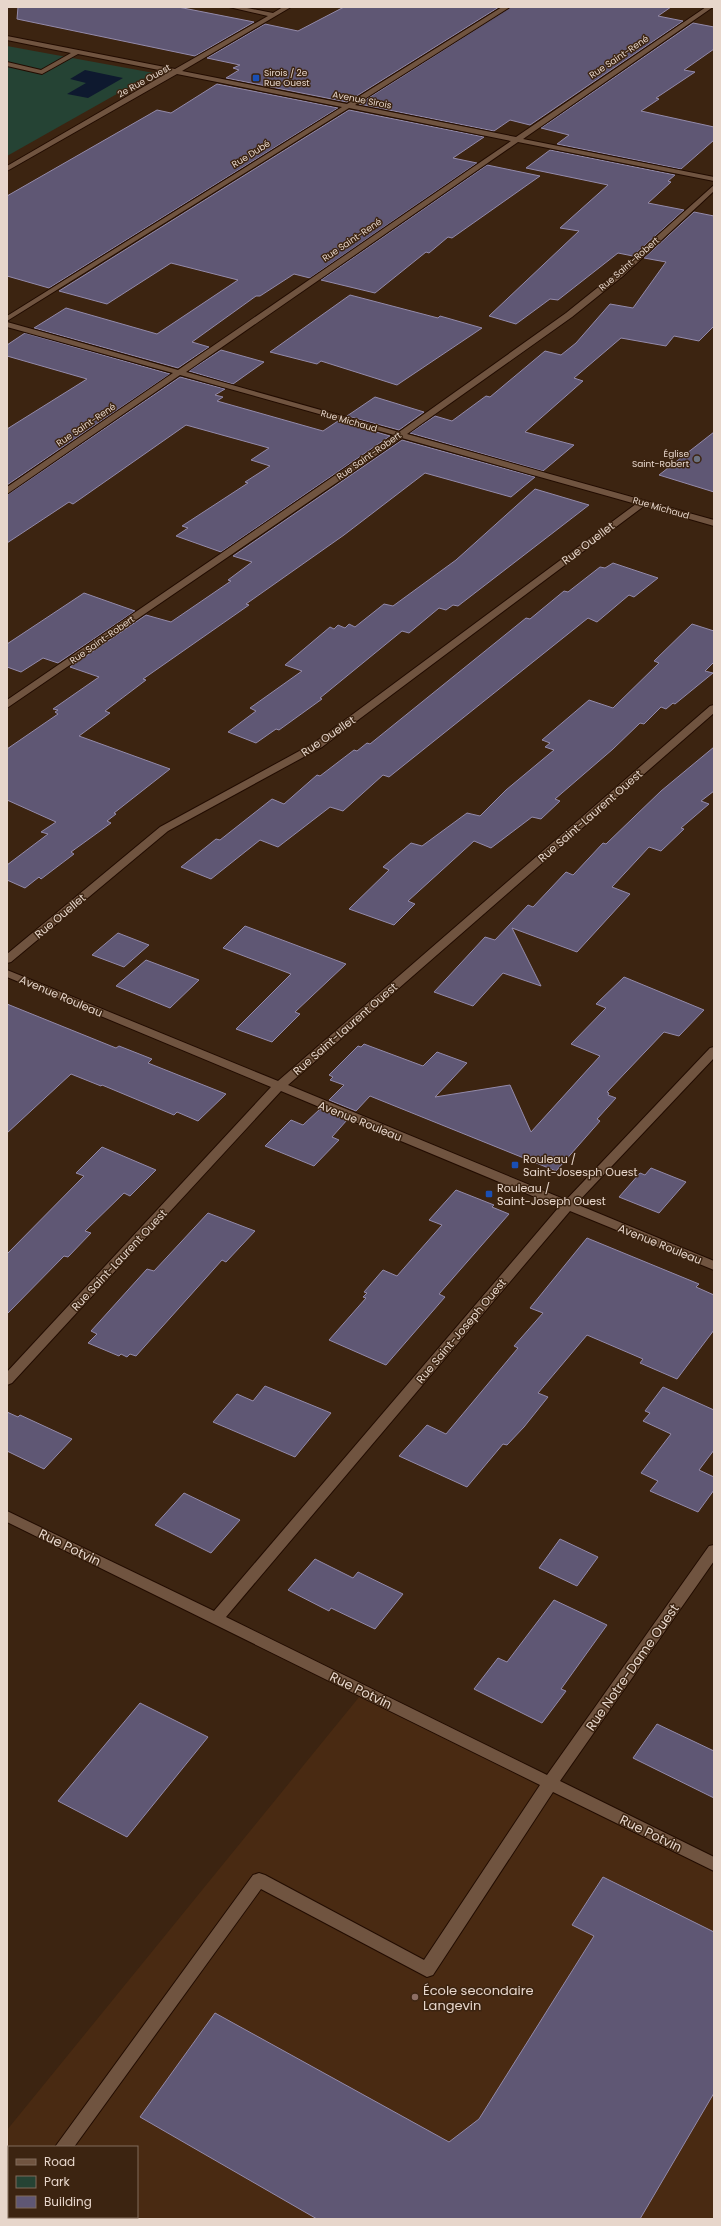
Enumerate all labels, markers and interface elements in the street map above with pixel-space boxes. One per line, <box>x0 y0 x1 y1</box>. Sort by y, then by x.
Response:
street label: Rue Saint-René <box>587 32 651 81</box>
street label: 2e Rue Ouest <box>115 62 173 100</box>
place label: Sirois / 2e Rue Ouest <box>264 67 310 89</box>
marker: Sirois / 2e Rue Ouest <box>251 73 261 83</box>
street label: Avenue Sirois <box>332 88 393 112</box>
street label: Rue Dubé <box>230 137 273 170</box>
street label: Rue Saint-René <box>320 215 384 264</box>
street label: Rue Saint-Robert <box>596 234 662 294</box>
street label: Rue Saint-René <box>54 400 118 449</box>
street label: Rue Michaud <box>319 407 379 435</box>
street label: Rue Saint-Robert <box>334 429 404 483</box>
place label: Église Saint-Robert <box>632 448 689 470</box>
marker: Église Saint-Robert <box>692 454 702 464</box>
street label: Rue Michaud <box>631 494 691 522</box>
street label: Rue Ouellet <box>558 518 618 568</box>
street label: Rue Saint-Robert <box>67 613 137 667</box>
street label: Rue Ouellet <box>298 712 358 760</box>
street label: Rue Saint-Laurent Ouest <box>534 766 646 866</box>
street label: Rue Ouellet <box>31 890 89 942</box>
street label: Avenue Rouleau <box>17 971 105 1021</box>
street label: Rue Saint-Laurent Ouest <box>289 979 401 1079</box>
street label: Avenue Rouleau <box>316 1097 404 1145</box>
place label: Rouleau / Saint-Josesph Ouest <box>523 1151 638 1180</box>
marker: Rouleau / Saint-Josesph Ouest <box>510 1160 520 1170</box>
place label: Rouleau / Saint-Joseph Ouest <box>497 1180 606 1209</box>
marker: Rouleau / Saint-Joseph Ouest <box>484 1189 494 1199</box>
street label: Rue Saint-Laurent Ouest <box>68 1206 170 1314</box>
street label: Avenue Rouleau <box>616 1220 704 1268</box>
street label: Rue Saint-Joseph Ouest <box>412 1275 510 1387</box>
street label: Rue Potvin <box>35 1524 104 1571</box>
street label: Rue Notre-Dame Ouest <box>581 1600 684 1735</box>
street label: Rue Potvin <box>326 1667 395 1714</box>
street label: Rue Potvin <box>616 1810 685 1857</box>
place label: École secondaire Langevin <box>423 1981 534 2015</box>
marker: École secondaire Langevin <box>410 1992 420 2002</box>
legend <box>8 2146 138 2218</box>
text: Road <box>44 2153 75 2170</box>
text: Park <box>44 2173 71 2190</box>
text: Building <box>44 2193 92 2210</box>

